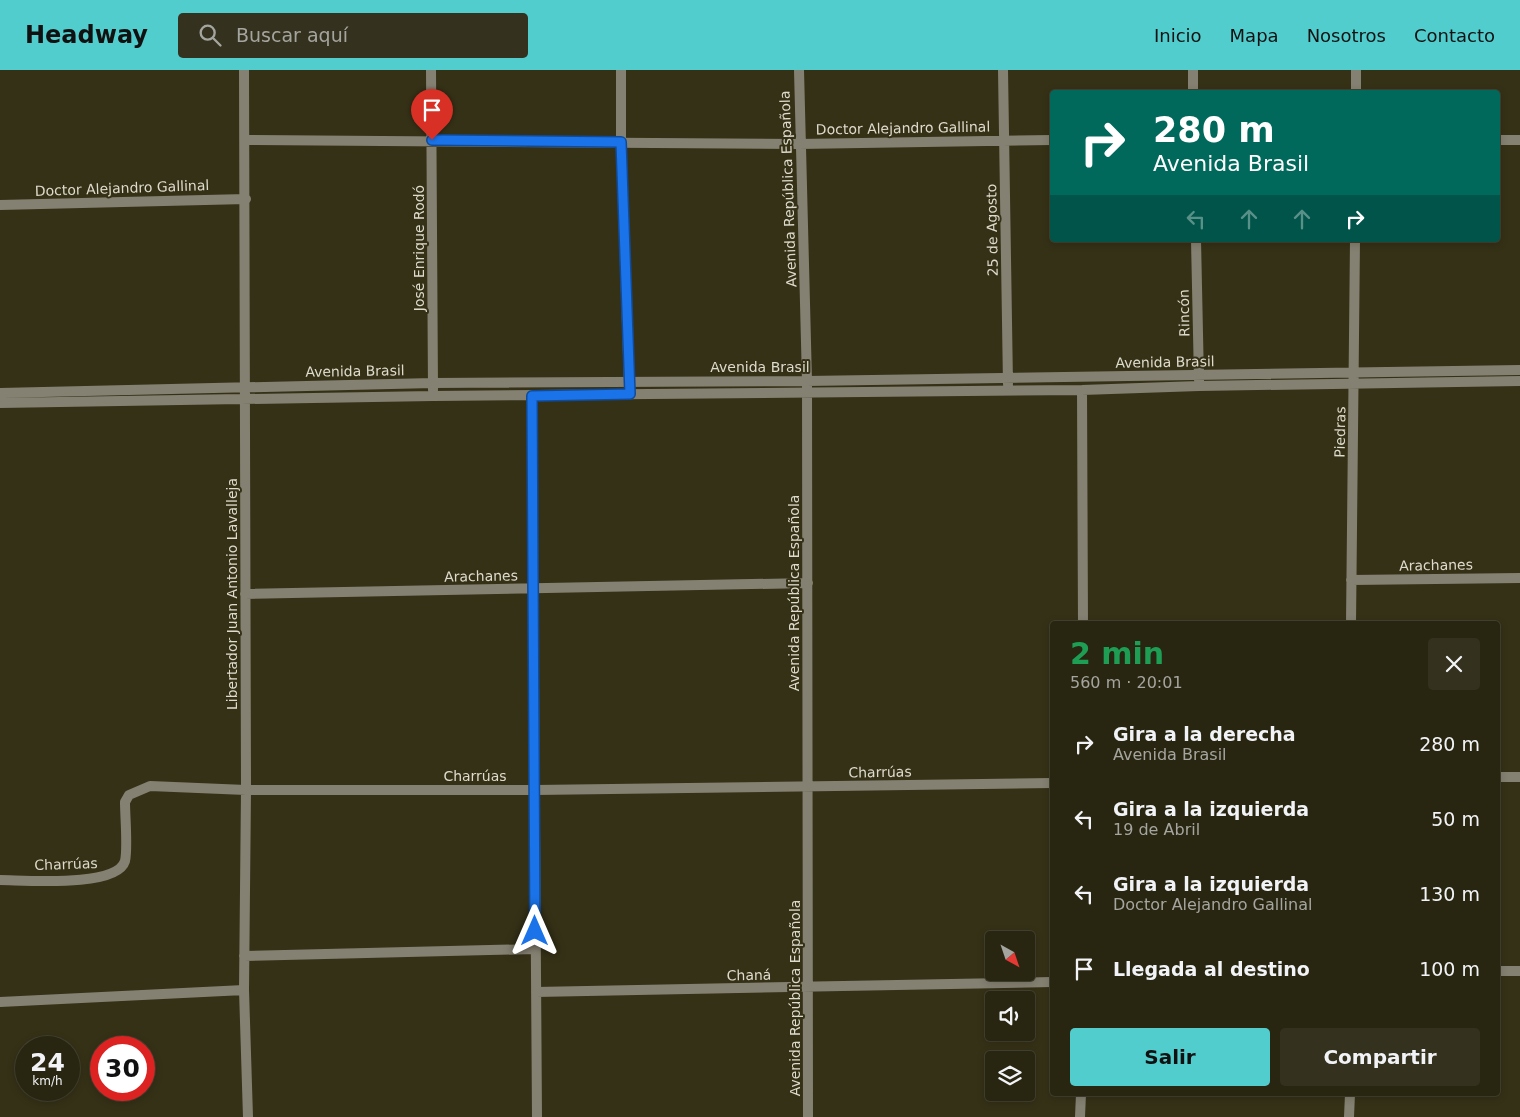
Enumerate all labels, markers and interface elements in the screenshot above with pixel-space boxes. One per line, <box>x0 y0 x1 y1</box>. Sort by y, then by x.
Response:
search box <box>178 13 528 58</box>
text: Headway <box>25 21 148 49</box>
icon: search <box>196 21 224 49</box>
text: Buscar aquí <box>236 24 348 46</box>
text: Inicio <box>1154 25 1202 46</box>
text: Mapa <box>1230 25 1279 46</box>
text: Nosotros <box>1307 25 1386 46</box>
text: Contacto <box>1414 25 1495 46</box>
pin <box>411 89 453 140</box>
street label: Avenida República Española <box>777 90 799 288</box>
icon: arrive <box>418 96 446 124</box>
icon: right <box>1070 110 1135 175</box>
text: 280 m <box>1153 110 1275 150</box>
street label: Doctor Alejandro Gallinal <box>816 118 990 138</box>
text: Avenida Brasil <box>1153 151 1309 176</box>
street label: Doctor Alejandro Gallinal <box>35 177 209 199</box>
street label: 25 de Agosto <box>983 184 1001 276</box>
street label: José Enrique Rodó <box>411 185 427 312</box>
icon: left <box>1182 205 1210 233</box>
icon: ahead <box>1235 205 1263 233</box>
icon: ahead <box>1288 205 1316 233</box>
icon: right <box>1341 205 1369 233</box>
street label: Rincón <box>1176 289 1192 337</box>
street label: Avenida Brasil <box>1115 353 1215 371</box>
street label: Avenida Brasil <box>710 359 810 375</box>
street label: Avenida Brasil <box>305 362 405 380</box>
street label: Piedras <box>1332 406 1348 458</box>
street label: Libertador Juan Antonio Lavalleja <box>224 478 240 710</box>
street label: Avenida República Española <box>786 495 802 691</box>
street label: Arachanes <box>1399 556 1473 574</box>
street label: Arachanes <box>444 567 518 585</box>
text: 2 min <box>1070 636 1164 671</box>
button: close <box>1428 638 1480 690</box>
text: 560 m · 20:01 <box>1070 673 1183 692</box>
text: Gira a la derecha <box>1113 723 1296 745</box>
icon: right <box>1070 730 1098 758</box>
text: 280 m <box>1419 733 1480 755</box>
text: Avenida Brasil <box>1113 745 1227 764</box>
street label: Charrúas <box>848 763 912 781</box>
street label: Charrúas <box>443 768 507 784</box>
text: Gira a la izquierda <box>1113 798 1309 820</box>
icon: left <box>1070 805 1098 833</box>
text: 50 m <box>1431 808 1480 830</box>
text: 19 de Abril <box>1113 820 1200 839</box>
street label: Charrúas <box>34 855 98 873</box>
text: Gira a la izquierda <box>1113 873 1309 895</box>
icon: left <box>1070 880 1098 908</box>
text: 130 m <box>1419 883 1480 905</box>
text: Doctor Alejandro Gallinal <box>1113 895 1312 914</box>
street label: Avenida República Española <box>787 900 803 1096</box>
position arrow <box>508 904 560 956</box>
north arrow <box>985 931 1035 981</box>
map controls <box>985 931 1035 1101</box>
icon: arrive <box>1070 955 1098 983</box>
text: Llegada al destino <box>1113 958 1310 980</box>
text: 100 m <box>1419 958 1480 980</box>
street label: Chaná <box>727 967 771 983</box>
button: sound <box>985 991 1035 1041</box>
button: Salir <box>1070 1028 1270 1086</box>
button: Compartir <box>1280 1028 1480 1086</box>
speed limit sign: 30 <box>90 1036 155 1101</box>
text: 24 <box>30 1048 65 1077</box>
button: layers <box>985 1051 1035 1101</box>
text: km/h <box>32 1074 63 1088</box>

